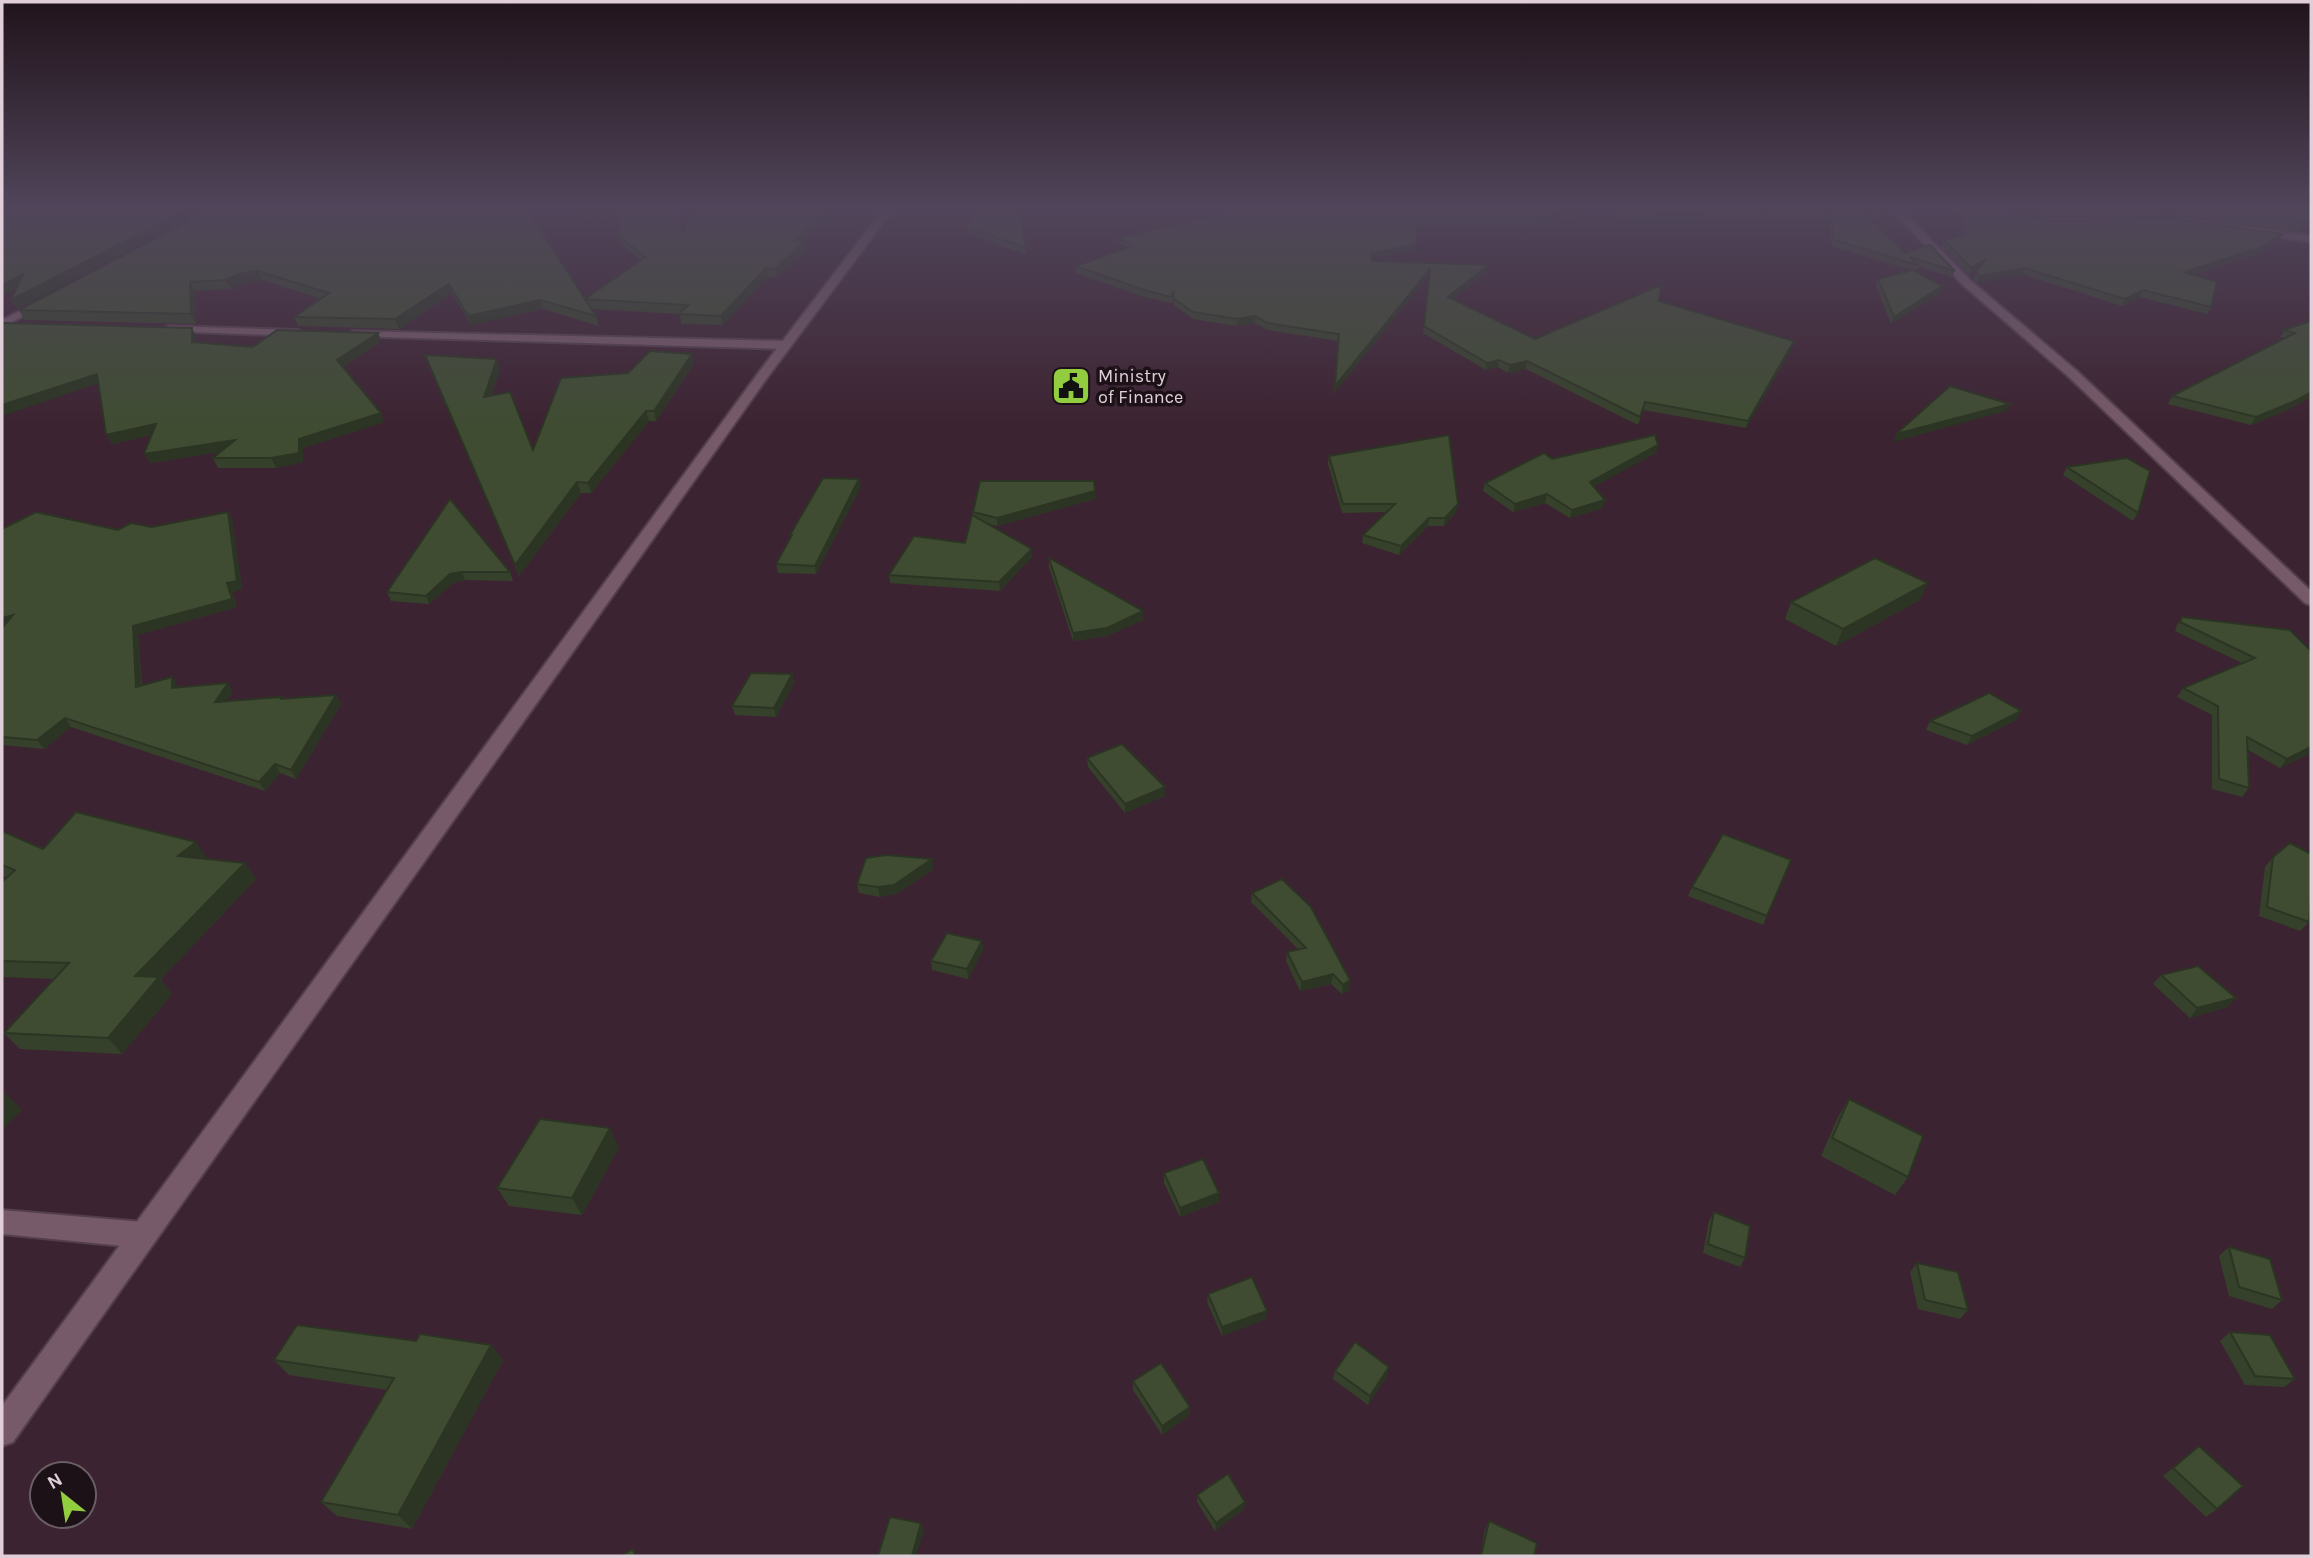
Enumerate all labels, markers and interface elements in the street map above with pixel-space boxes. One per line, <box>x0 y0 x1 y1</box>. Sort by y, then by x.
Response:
public building icon: Ministry of Finance <box>1050 365 1092 407</box>
place label: Ministry of Finance <box>1098 365 1183 408</box>
north arrow <box>28 1460 98 1530</box>
text: N <box>44 1468 66 1494</box>

